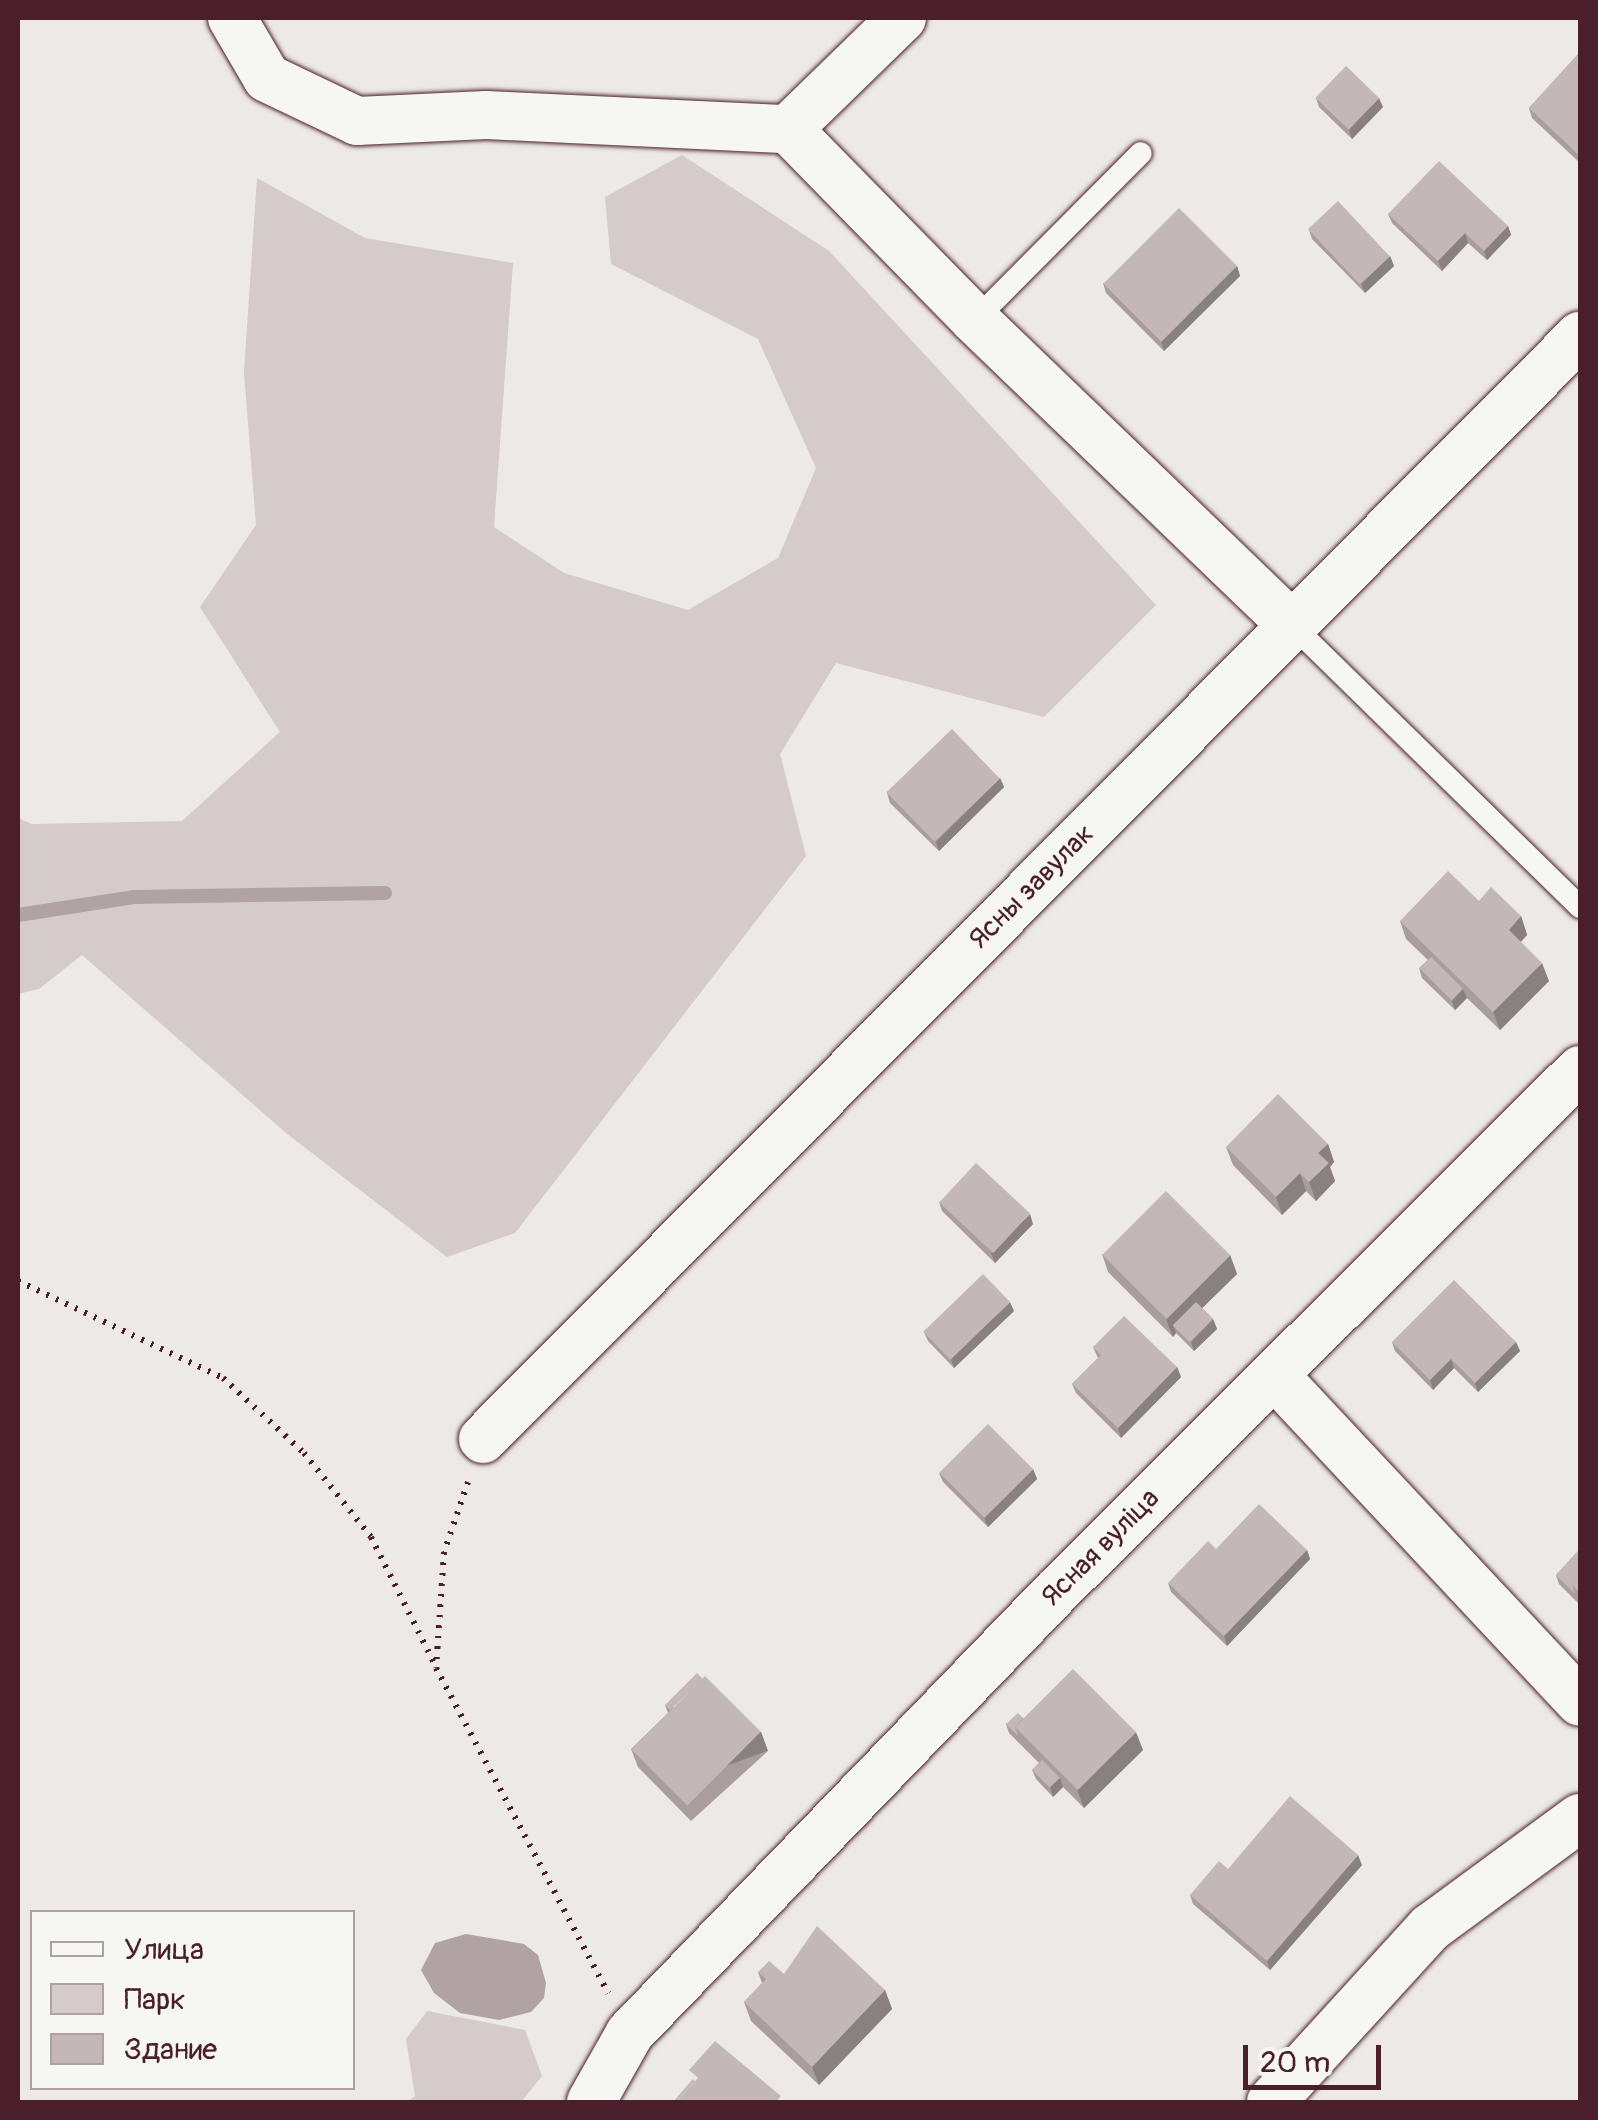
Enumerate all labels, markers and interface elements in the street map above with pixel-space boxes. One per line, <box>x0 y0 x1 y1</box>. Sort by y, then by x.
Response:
street label: Ясны завулак <box>963 818 1101 956</box>
street label: Ясная вуліца <box>1035 1482 1167 1614</box>
legend <box>30 1910 355 2090</box>
text: Улица <box>124 1931 204 1968</box>
text: Парк <box>124 1981 186 2018</box>
scale bar <box>1248 2025 1386 2087</box>
text: Здание <box>124 2031 217 2068</box>
text: 20 m <box>1260 2044 1330 2081</box>

